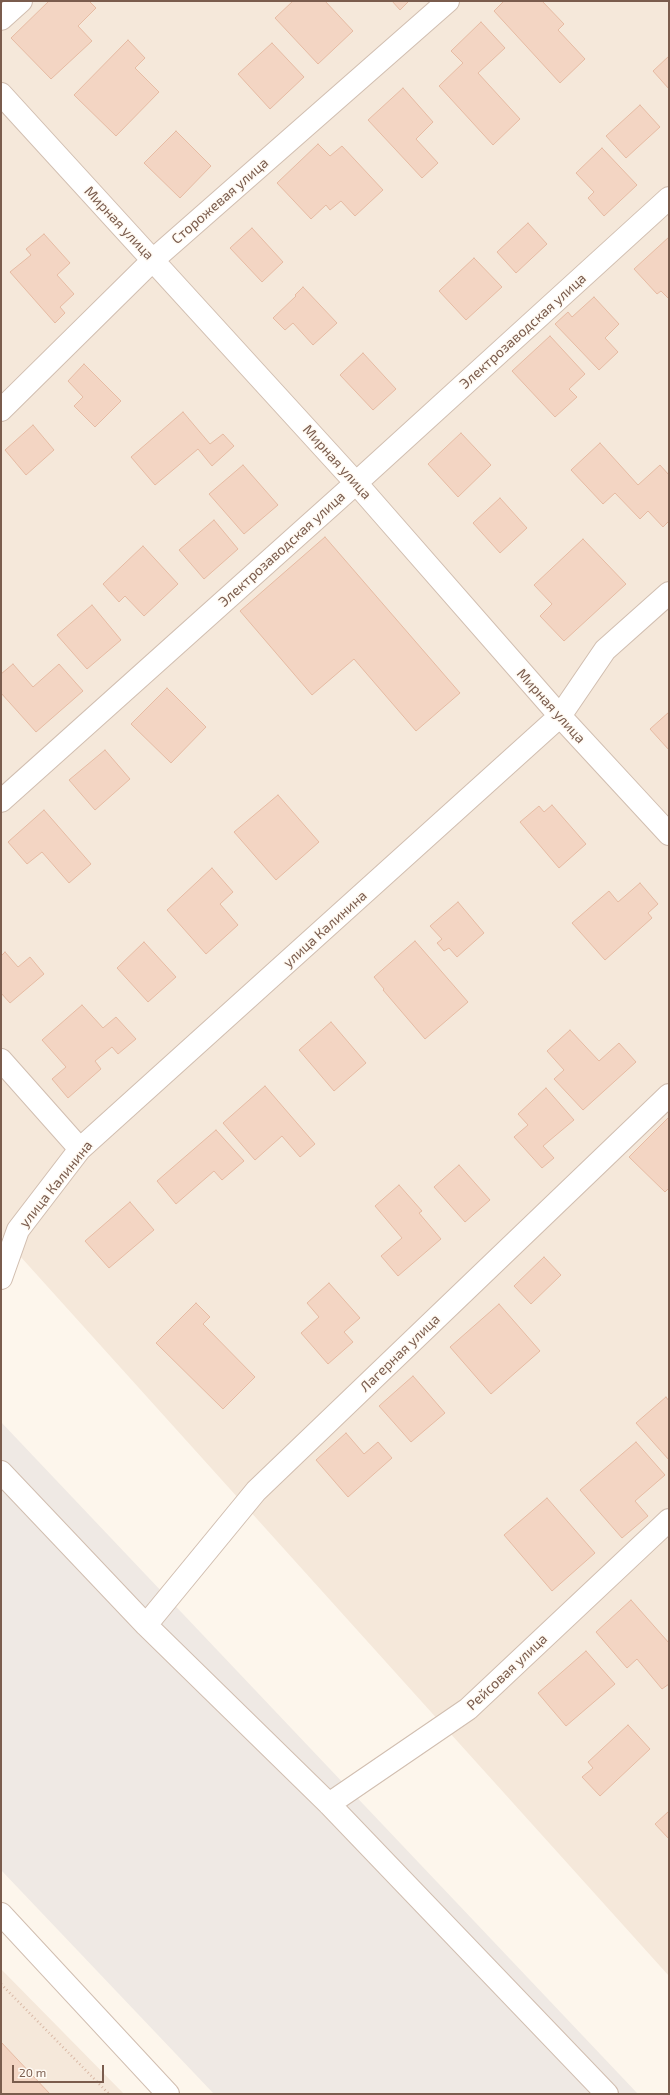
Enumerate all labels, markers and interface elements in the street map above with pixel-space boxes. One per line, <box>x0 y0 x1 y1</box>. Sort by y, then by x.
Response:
street label: Сторожевая улица <box>168 154 272 248</box>
street label: Мирная улица <box>81 183 157 263</box>
street label: Электрозаводская улица <box>456 270 590 392</box>
street label: Мирная улица <box>299 421 375 503</box>
street label: Электрозаводская улица <box>215 488 349 610</box>
street label: Мирная улица <box>513 665 589 747</box>
street label: улица Калинина <box>280 887 370 971</box>
street label: улица Калинина <box>16 1137 96 1231</box>
street label: Лагерная улица <box>357 1311 443 1395</box>
street label: Рейсовая улица <box>463 1630 551 1714</box>
scale bar <box>14 2057 106 2083</box>
text: 20 m <box>19 2065 46 2079</box>

